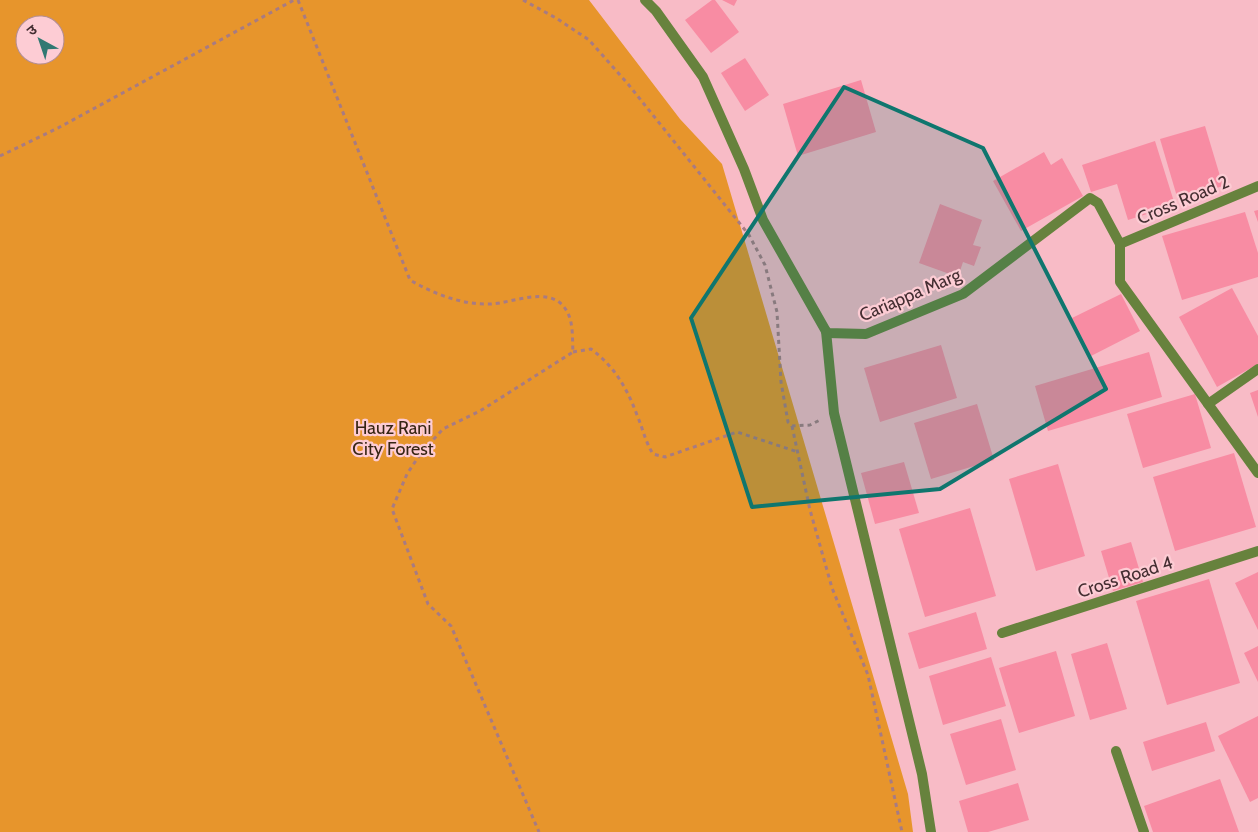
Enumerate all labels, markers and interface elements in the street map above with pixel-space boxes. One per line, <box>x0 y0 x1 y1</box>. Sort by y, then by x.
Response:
north arrow <box>15 15 65 65</box>
text: उ <box>23 20 41 40</box>
street label: Cross Road 2 <box>1134 171 1232 229</box>
street label: Cariappa Marg <box>856 263 965 326</box>
park label: Hauz Rani City Forest <box>352 417 434 460</box>
street label: Cross Road 4 <box>1075 551 1175 603</box>

